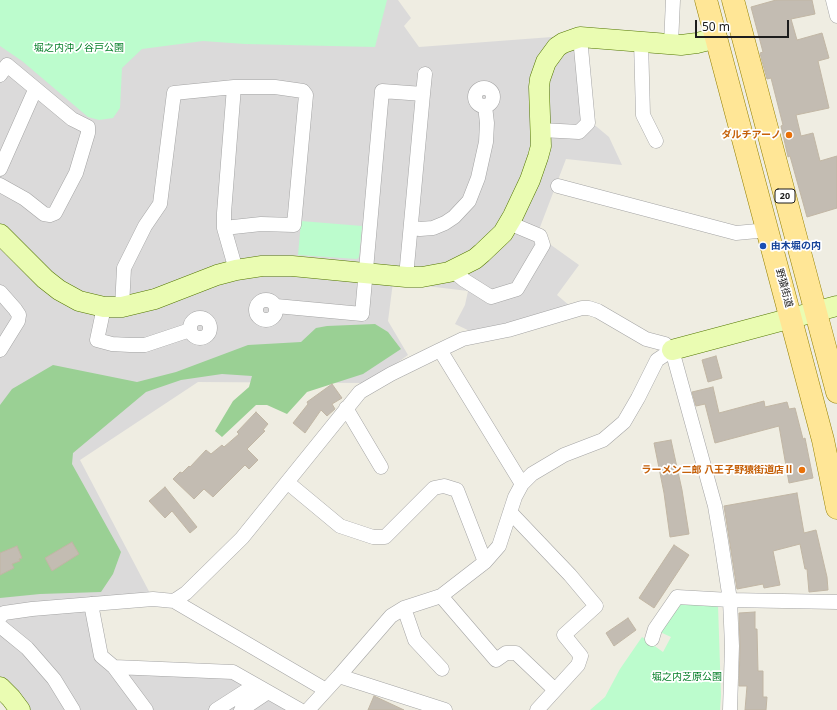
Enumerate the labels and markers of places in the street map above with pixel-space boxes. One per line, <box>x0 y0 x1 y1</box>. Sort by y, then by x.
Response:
place label: ダルチアーノ <box>722 129 781 141</box>
marker: ダルチアーノ <box>784 130 794 140</box>
place label: 由木堀の内 <box>771 240 821 252</box>
marker: 由木堀の内 <box>758 241 768 251</box>
place label: ラーメン二郎 八王子野猿街道店Ⅱ <box>641 464 794 476</box>
marker: ラーメン二郎 八王子野猿街道店Ⅱ <box>797 465 807 475</box>

